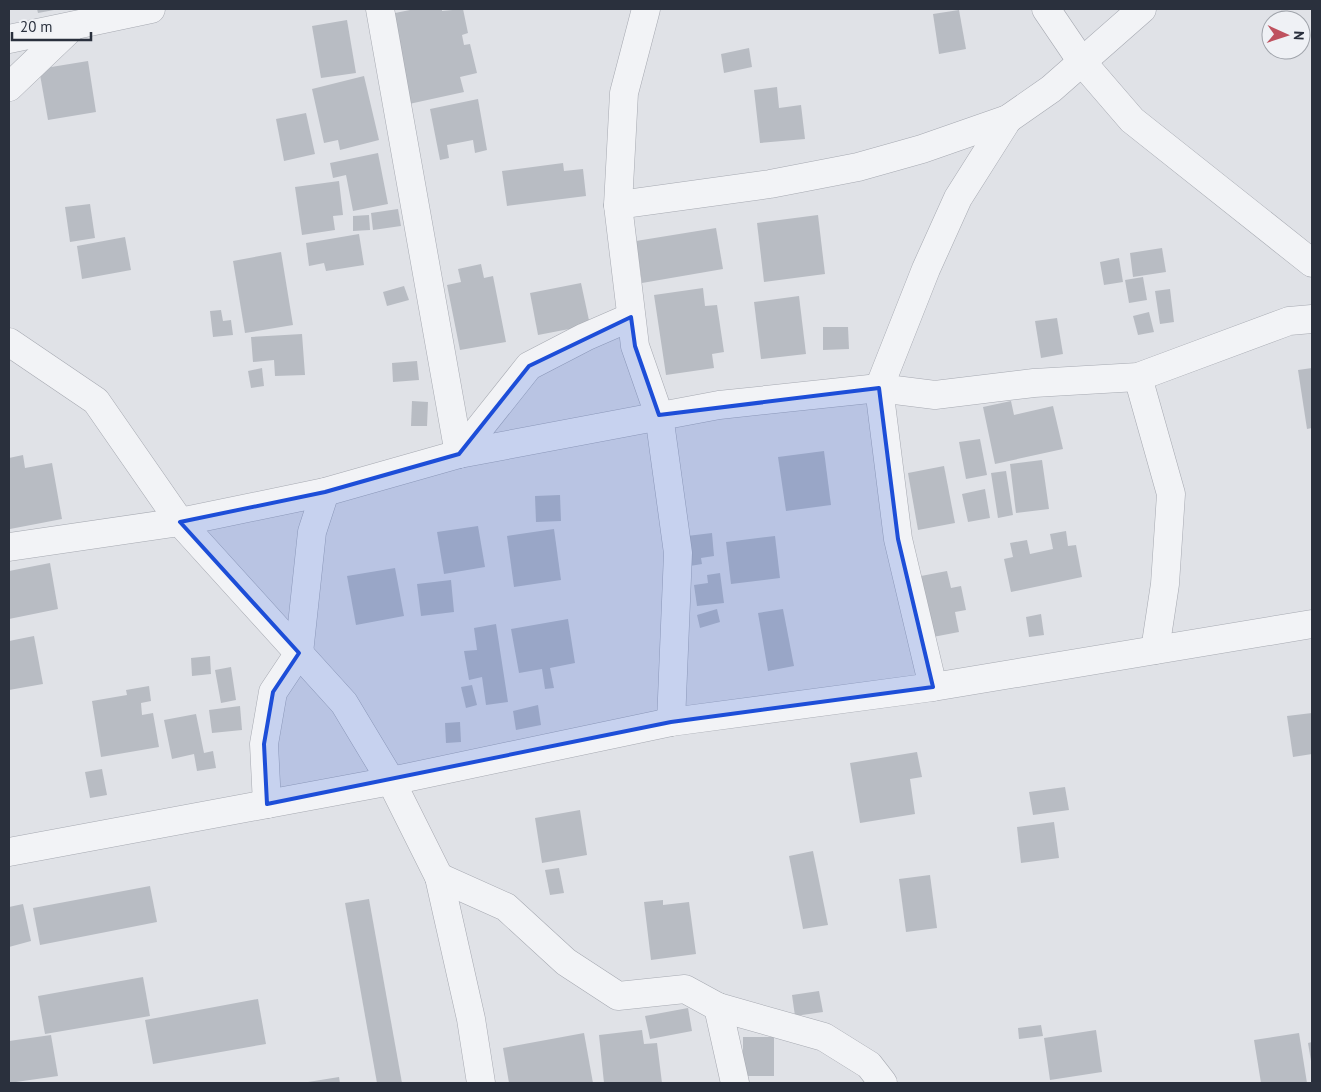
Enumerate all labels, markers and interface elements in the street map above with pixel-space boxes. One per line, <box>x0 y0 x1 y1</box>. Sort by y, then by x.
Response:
scale bar <box>12 10 91 42</box>
north arrow <box>1261 10 1311 60</box>
text: 20 m <box>20 17 53 36</box>
text: N <box>1290 31 1308 41</box>

